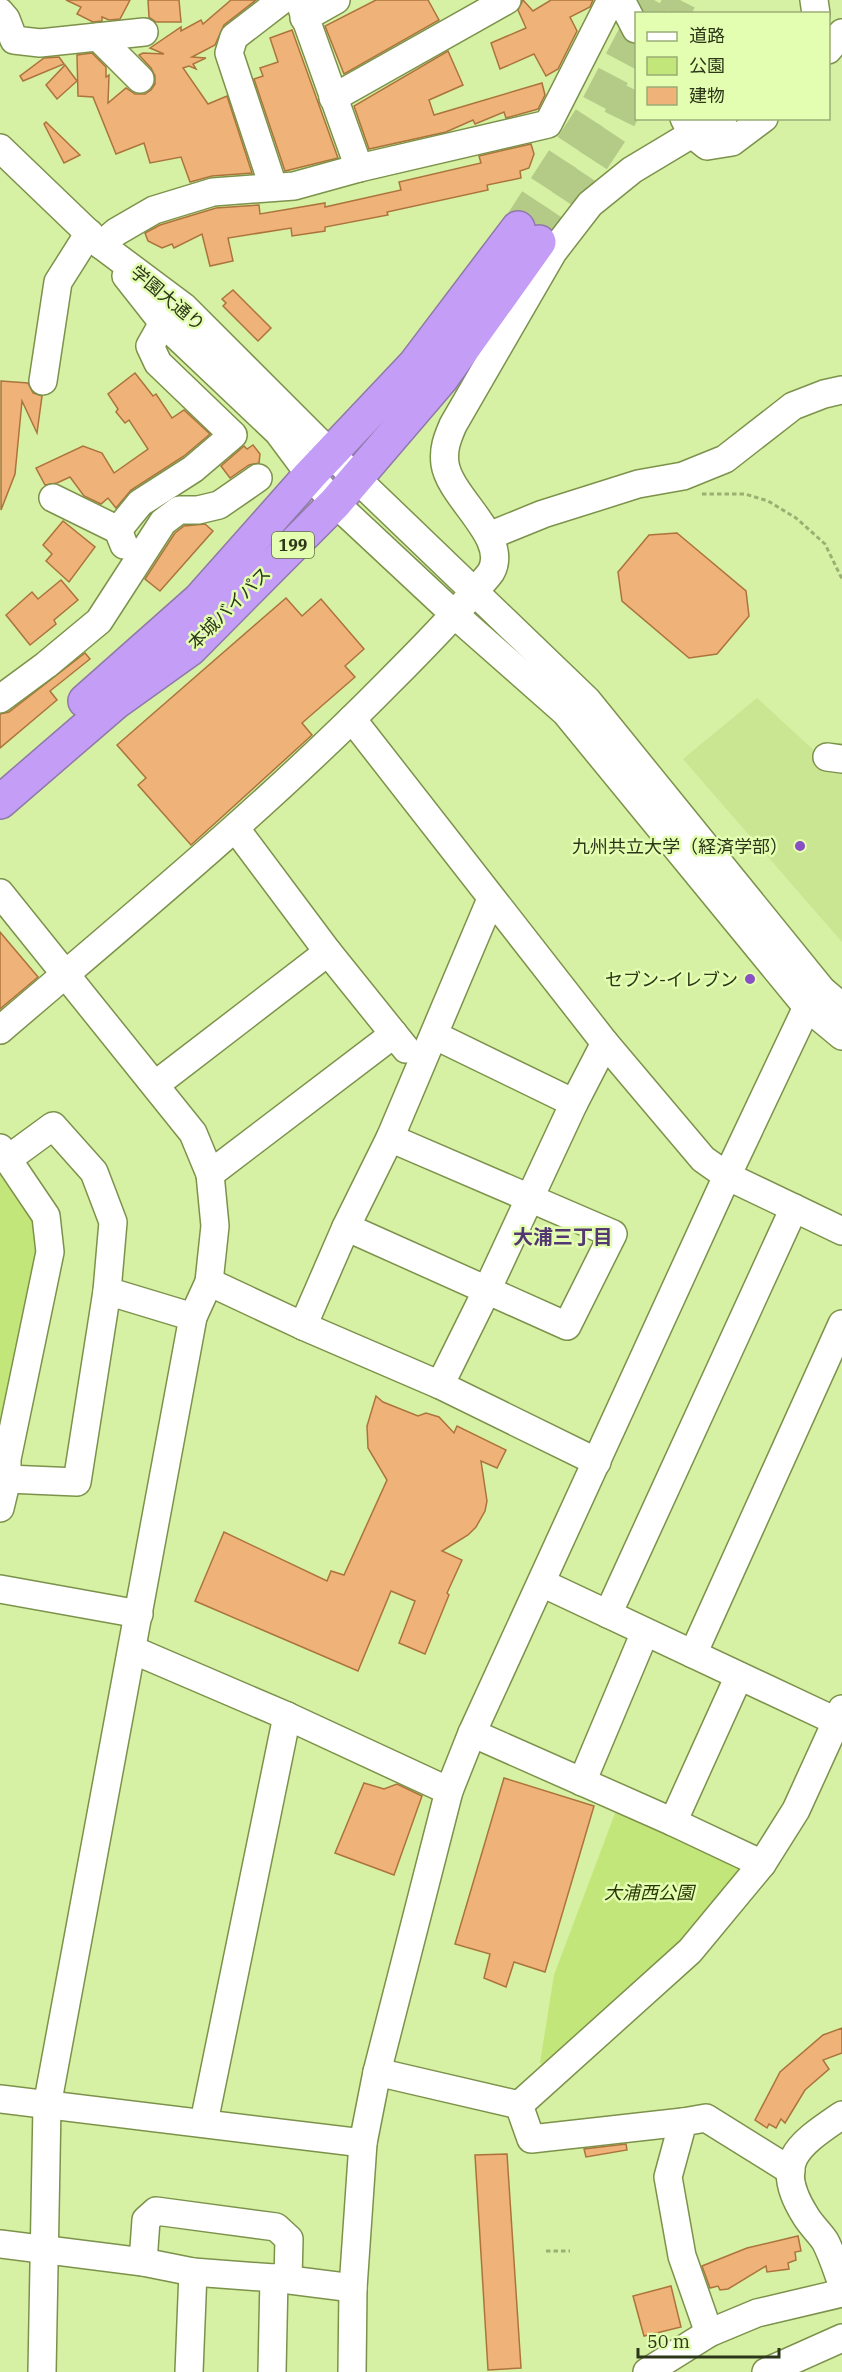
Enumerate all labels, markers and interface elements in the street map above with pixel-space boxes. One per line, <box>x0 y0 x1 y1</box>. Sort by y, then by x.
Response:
legend <box>635 12 830 120</box>
text: 道路 <box>689 24 725 47</box>
text: 公園 <box>689 54 725 77</box>
text: 建物 <box>689 84 725 107</box>
street label: 学園大通り <box>126 260 210 336</box>
road number: 199 <box>272 532 314 558</box>
street label: 本城バイパス <box>183 562 275 654</box>
place label: 九州共立大学（経済学部） <box>572 835 788 858</box>
marker: 九州共立大学（経済学部） <box>793 839 807 853</box>
place label: セブン-イレブン <box>605 968 738 991</box>
marker: セブン-イレブン <box>743 972 757 986</box>
district label: 大浦三丁目 <box>513 1223 613 1250</box>
park label: 大浦西公園 <box>604 1881 697 1904</box>
scale bar <box>638 2321 779 2359</box>
text: 50 m <box>647 2330 690 2353</box>

